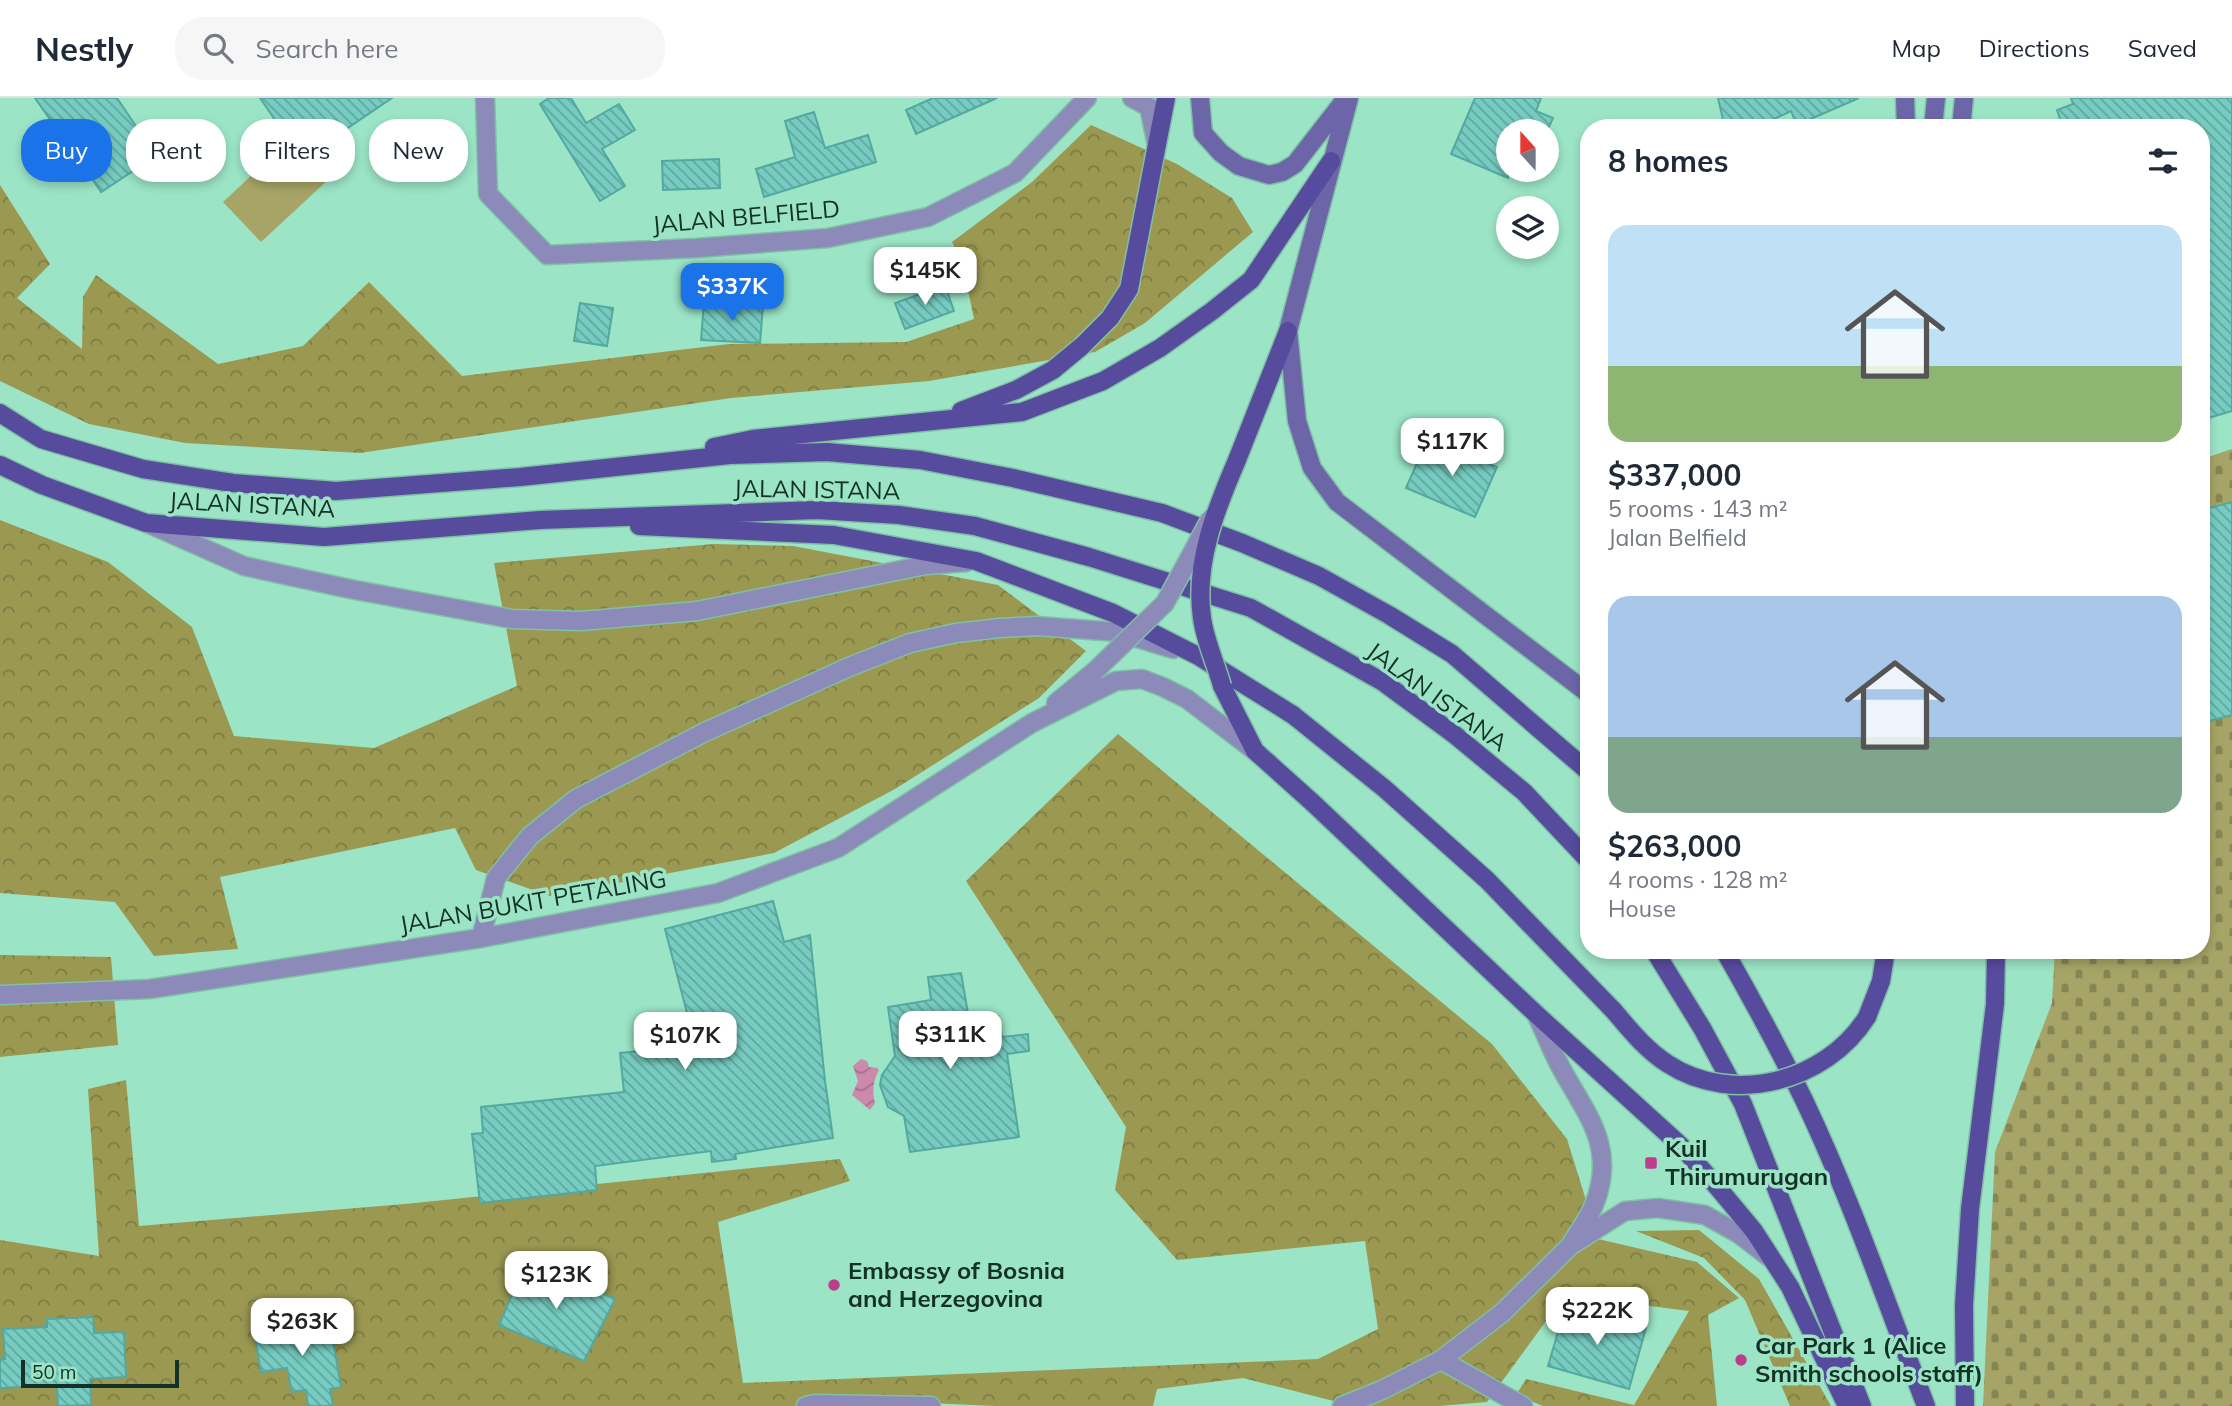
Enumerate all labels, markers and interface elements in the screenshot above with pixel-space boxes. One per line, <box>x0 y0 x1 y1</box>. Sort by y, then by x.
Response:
search box <box>175 17 665 80</box>
text: Nestly <box>35 28 133 69</box>
icon: search <box>199 29 237 67</box>
text: Search here <box>255 32 398 65</box>
text: Map <box>1891 33 1941 63</box>
text: Directions <box>1979 33 2090 63</box>
text: Saved <box>2128 33 2197 63</box>
chip: Buy <box>21 119 112 182</box>
chip: Rent <box>126 119 226 182</box>
chip: Filters <box>240 119 355 182</box>
chip: New <box>369 119 468 182</box>
north arrow <box>1496 119 1559 182</box>
map controls <box>1496 119 1559 259</box>
text: 8 homes <box>1608 142 1729 180</box>
icon: filters <box>2144 142 2182 180</box>
street label: JALAN BELFIELD <box>651 193 841 239</box>
button: layers <box>1496 196 1559 259</box>
pin: $145K <box>876 248 974 307</box>
text: $145K <box>890 255 960 284</box>
pin: $337K <box>683 264 781 323</box>
text: $337K <box>697 271 767 300</box>
icon: home <box>1832 271 1958 397</box>
pin: $117K <box>1403 418 1501 478</box>
text: $117K <box>1417 426 1487 455</box>
text: $337,000 <box>1608 456 1741 494</box>
street label: JALAN ISTANA <box>733 473 901 505</box>
street label: JALAN ISTANA <box>168 485 336 523</box>
text: 5 rooms · 143 m² <box>1608 494 1788 523</box>
text: Jalan Belfield <box>1608 523 1747 552</box>
street label: JALAN ISTANA <box>1361 635 1514 758</box>
icon: home <box>1832 642 1958 768</box>
text: $263,000 <box>1608 827 1741 865</box>
street label: JALAN BUKIT PETALING <box>397 863 669 939</box>
text: 4 rooms · 128 m² <box>1608 865 1788 894</box>
text: House <box>1608 894 1676 923</box>
pin: $107K <box>636 1012 734 1072</box>
pin: $311K <box>901 1012 999 1071</box>
text: $311K <box>915 1019 985 1048</box>
text: $107K <box>650 1020 720 1049</box>
place label: Kuil Thirumurugan <box>1665 1133 1828 1191</box>
marker: Kuil Thirumurugan <box>1643 1155 1659 1171</box>
pin: $123K <box>507 1252 605 1311</box>
place label: Embassy of Bosnia and Herzegovina <box>848 1255 1065 1313</box>
text: $123K <box>521 1259 591 1288</box>
marker: Embassy of Bosnia and Herzegovina <box>826 1277 842 1293</box>
pin: $222K <box>1548 1288 1646 1347</box>
text: $222K <box>1562 1295 1632 1324</box>
pin: $263K <box>253 1298 351 1358</box>
text: $263K <box>267 1306 337 1335</box>
place label: Car Park 1 (Alice Smith schools staff) <box>1755 1330 1983 1388</box>
marker: Car Park 1 (Alice Smith schools staff) <box>1733 1352 1749 1368</box>
scale bar <box>21 1357 178 1389</box>
text: 50 m <box>32 1360 76 1384</box>

